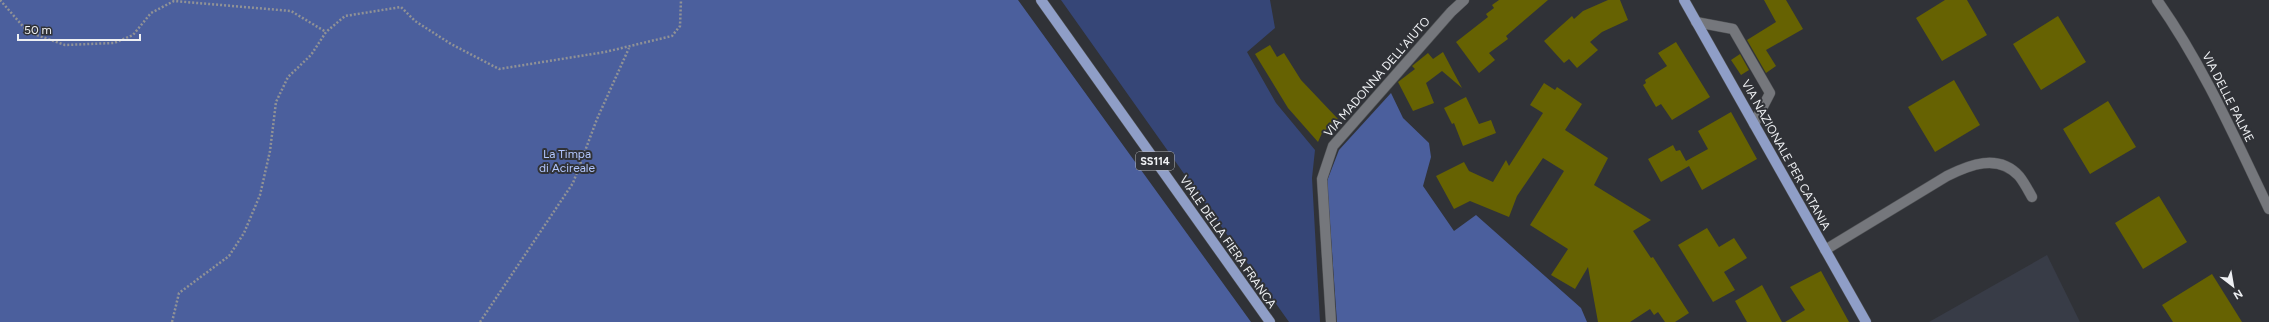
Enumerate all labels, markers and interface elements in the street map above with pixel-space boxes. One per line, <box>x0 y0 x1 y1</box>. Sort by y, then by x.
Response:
street label: VIA MADONNA DELL'AIUTO <box>1321 14 1433 140</box>
scale bar <box>18 16 140 42</box>
text: 50 m <box>24 23 52 37</box>
street label: VIA DELLE PALME <box>2199 50 2257 144</box>
street label: VIA NAZIONALE PER CATANIA <box>1739 77 1833 233</box>
park label: La Timpa di Acireale <box>539 147 595 175</box>
road number: SS114 <box>1136 152 1174 170</box>
street label: VIALE DELLA FIERA FRANCA <box>1177 173 1279 311</box>
north arrow <box>2213 266 2253 306</box>
text: N <box>2231 286 2245 302</box>

